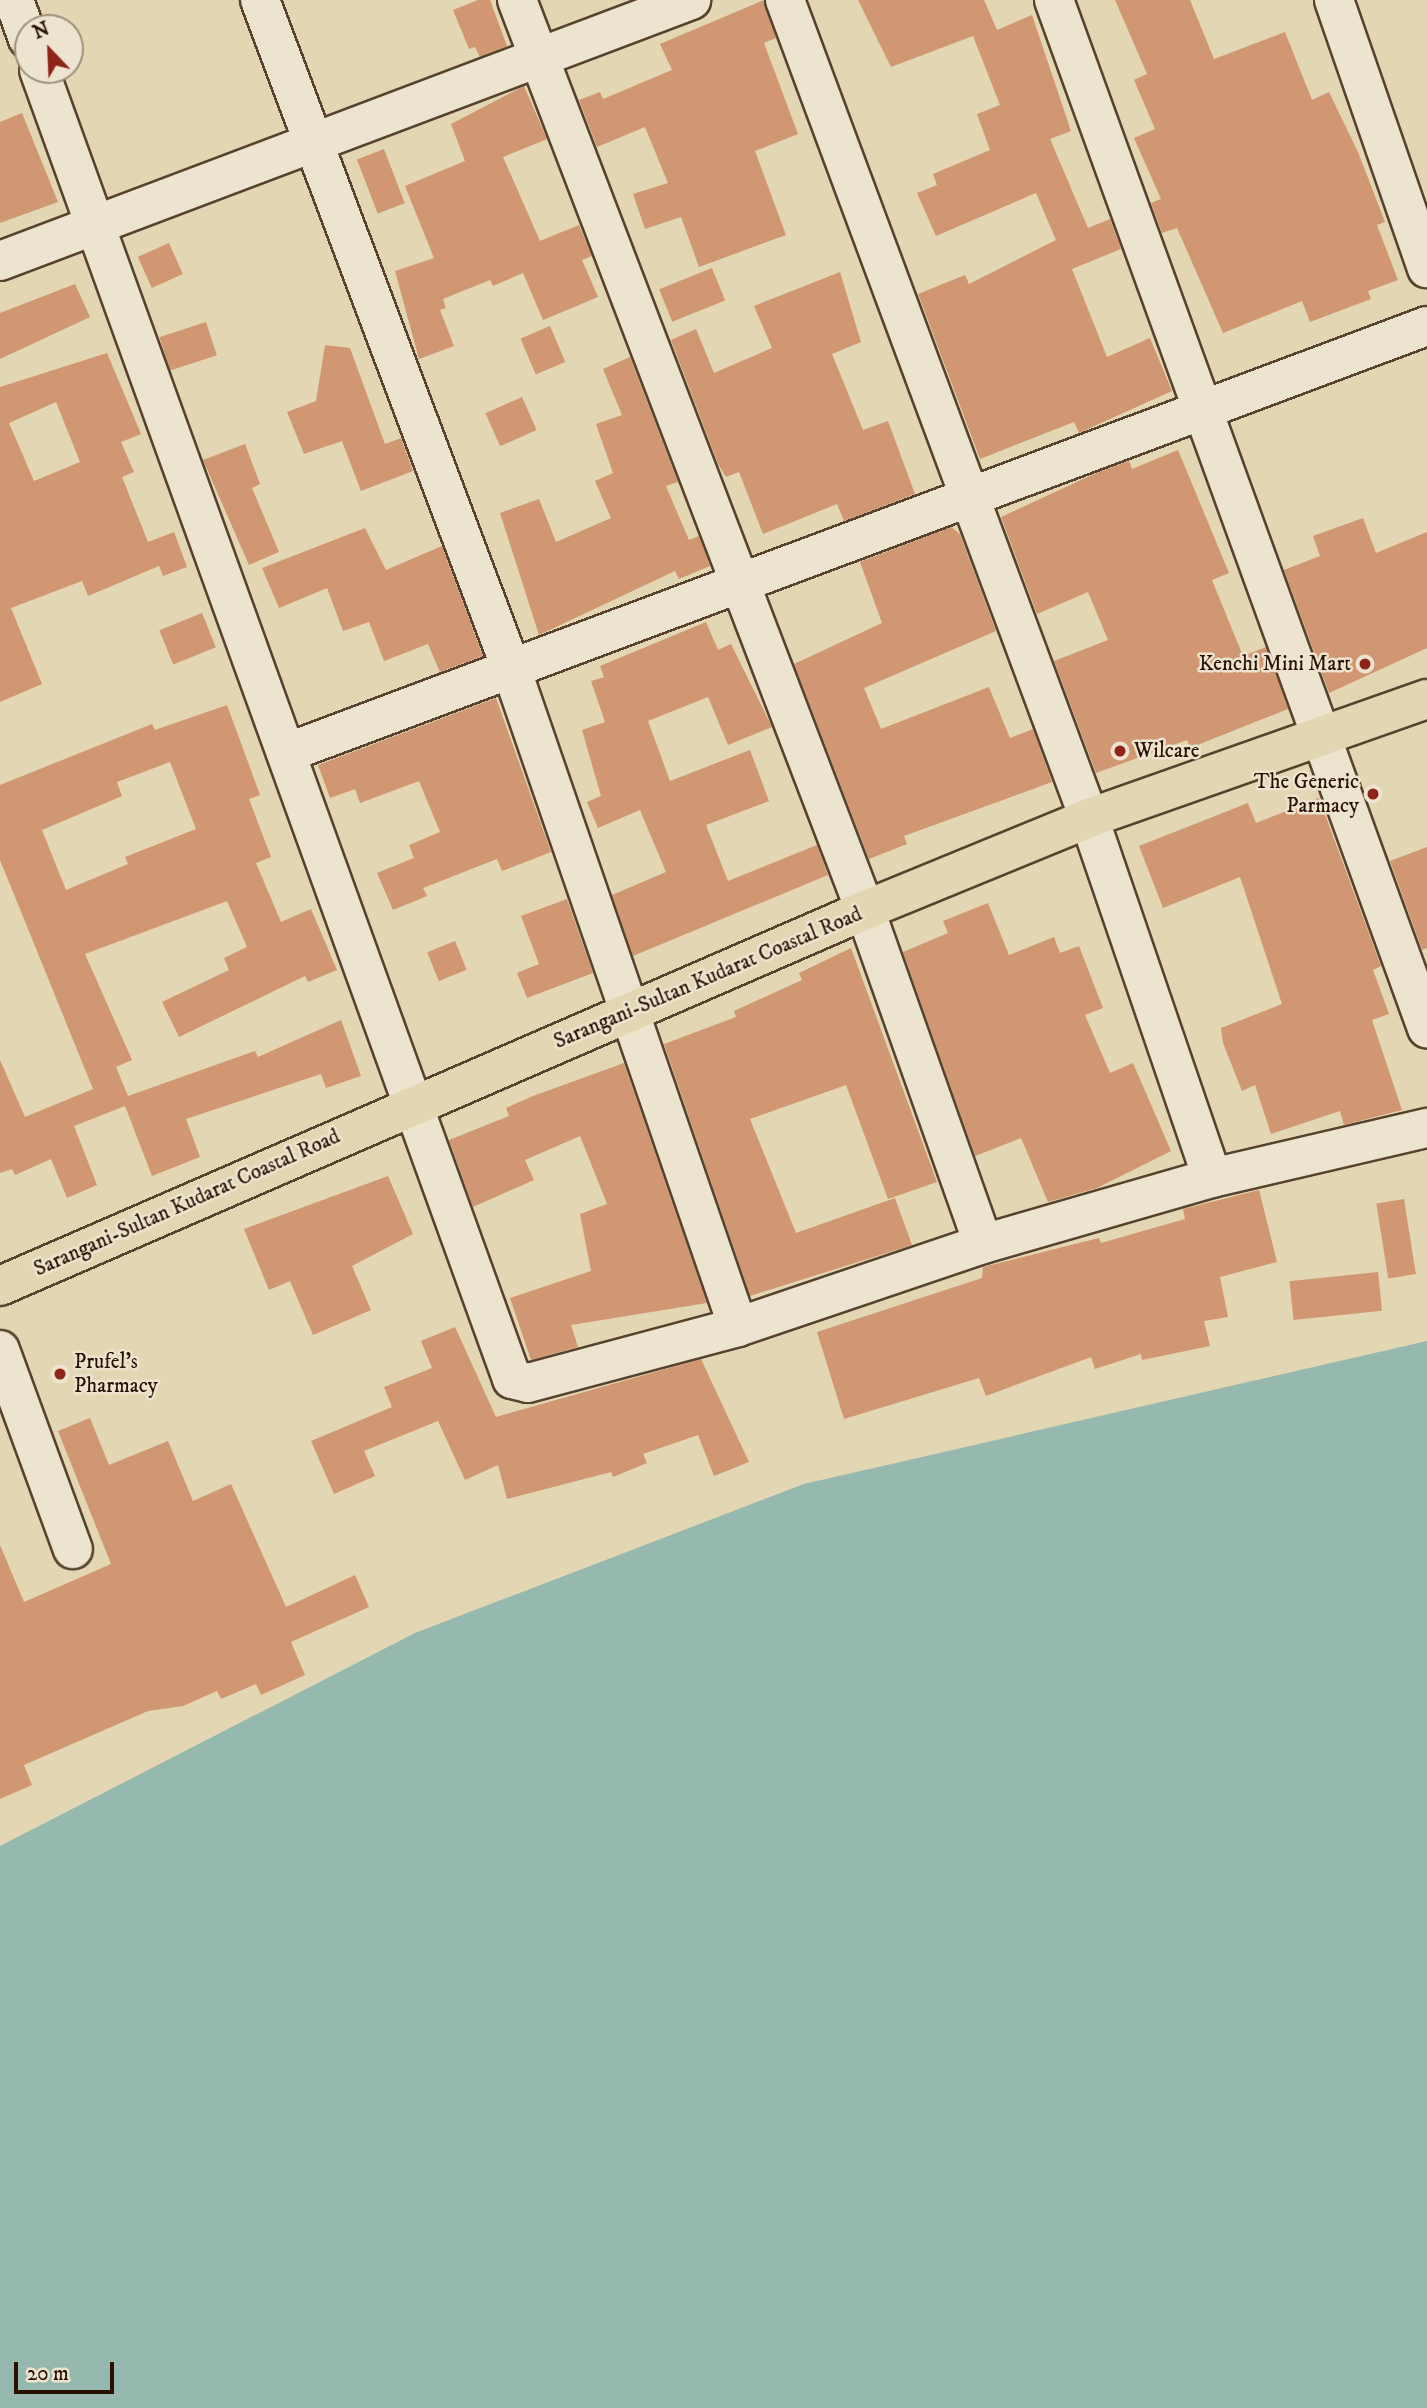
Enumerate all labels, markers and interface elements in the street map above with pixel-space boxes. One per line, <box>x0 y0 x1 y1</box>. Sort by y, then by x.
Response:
north arrow <box>14 14 84 84</box>
text: N <box>30 17 53 45</box>
place label: Kenchi Mini Mart <box>1199 651 1351 677</box>
marker: Kenchi Mini Mart <box>1357 656 1373 672</box>
place label: Wilcare <box>1134 738 1199 764</box>
marker: Wilcare <box>1112 743 1128 759</box>
place label: The Generic Parmacy <box>1254 769 1359 819</box>
marker: The Generic Parmacy <box>1365 786 1381 802</box>
street label: Sarangani-Sultan Kudarat Coastal Road <box>550 901 866 1055</box>
street label: Sarangani-Sultan Kudarat Coastal Road <box>30 1124 344 1282</box>
place label: Prufel's Pharmacy <box>74 1349 158 1399</box>
marker: Prufel's Pharmacy <box>52 1366 68 1382</box>
scale bar <box>18 2348 117 2392</box>
text: 20 m <box>27 2361 69 2387</box>

